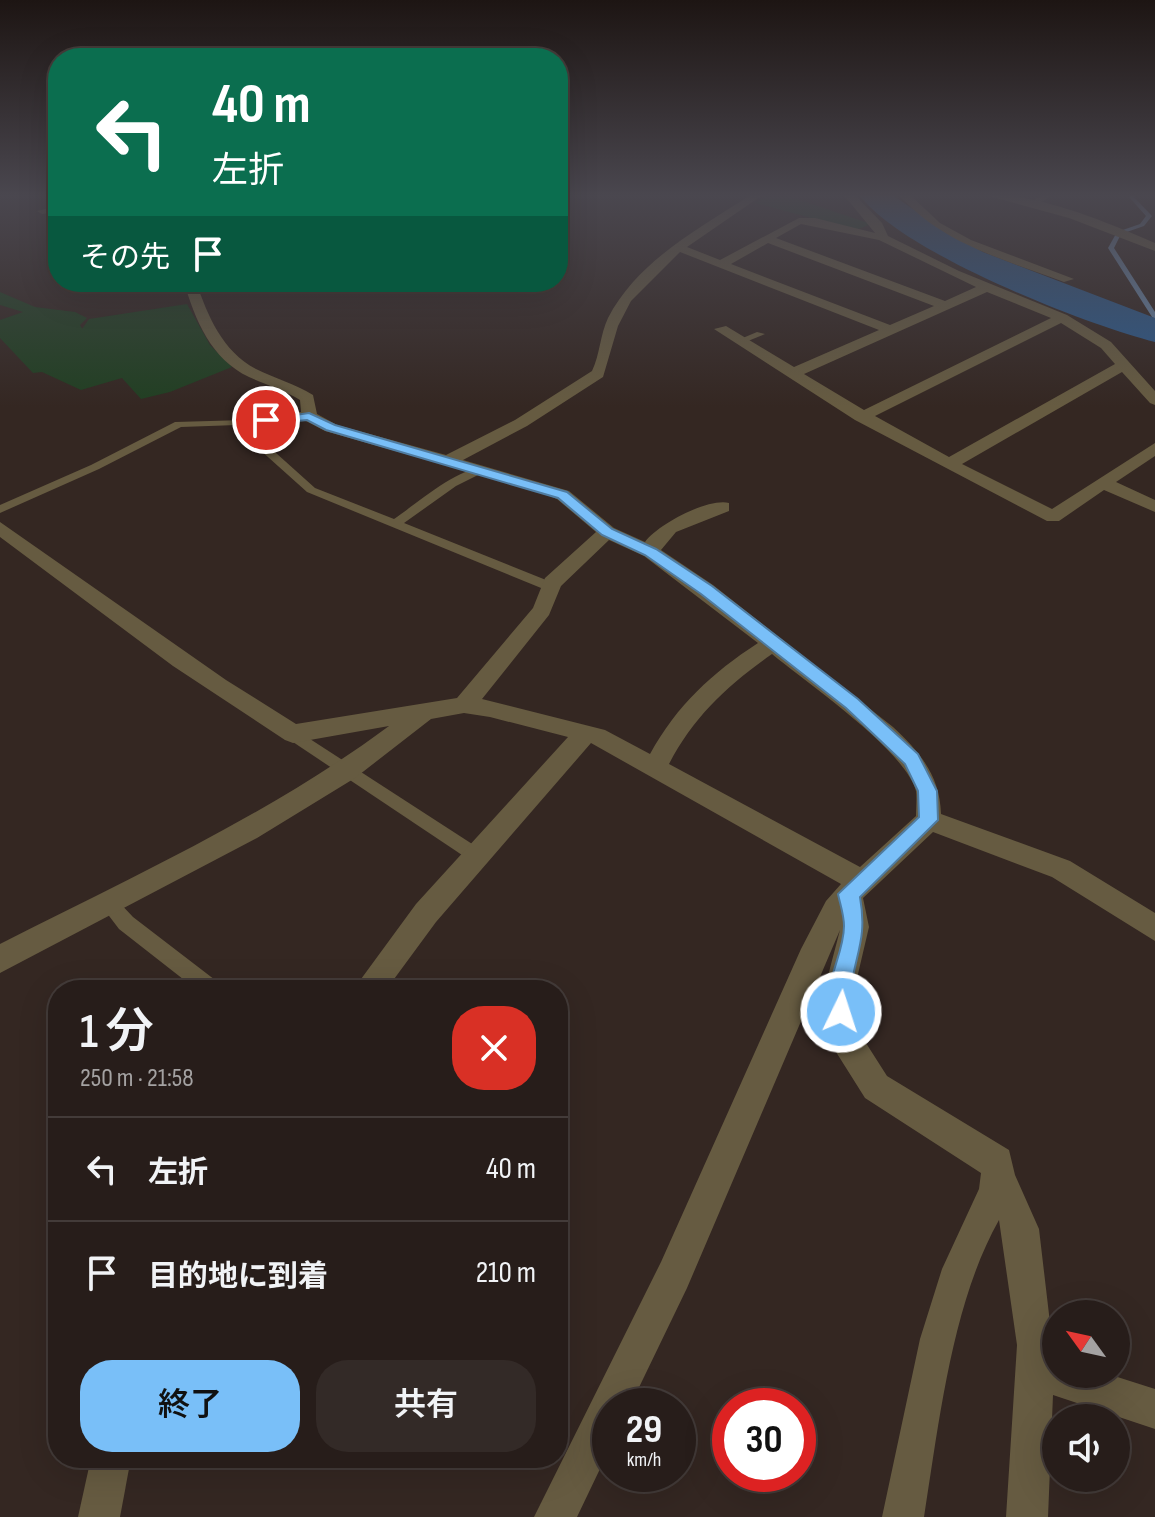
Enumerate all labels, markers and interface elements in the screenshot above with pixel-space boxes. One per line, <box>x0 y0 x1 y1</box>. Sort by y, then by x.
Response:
text: 40 m <box>212 72 311 139</box>
icon: left <box>80 80 184 184</box>
text: 左折 <box>212 150 284 193</box>
icon: arrive <box>186 232 230 276</box>
text: その先 <box>80 240 170 276</box>
pin <box>232 386 300 454</box>
icon: arrive <box>244 398 288 442</box>
position arrow <box>799 970 883 1054</box>
text: 1 分 <box>80 1004 154 1061</box>
button: close <box>452 1006 536 1090</box>
text: 250 m · 21:58 <box>80 1063 194 1094</box>
icon: left <box>80 1147 124 1191</box>
text: 40 m <box>486 1151 536 1187</box>
text: 左折 <box>148 1155 208 1191</box>
icon: arrive <box>80 1251 124 1295</box>
text: 210 m <box>476 1255 536 1291</box>
text: 目的地に到着 <box>148 1259 328 1295</box>
north arrow <box>1042 1300 1130 1388</box>
map controls <box>1042 1300 1130 1492</box>
button: 終了 <box>80 1360 300 1452</box>
button: 共有 <box>316 1360 536 1452</box>
speed limit sign: 30 <box>712 1388 816 1492</box>
button: sound <box>1042 1404 1130 1492</box>
text: 29 <box>626 1406 662 1454</box>
text: km/h <box>627 1448 661 1472</box>

